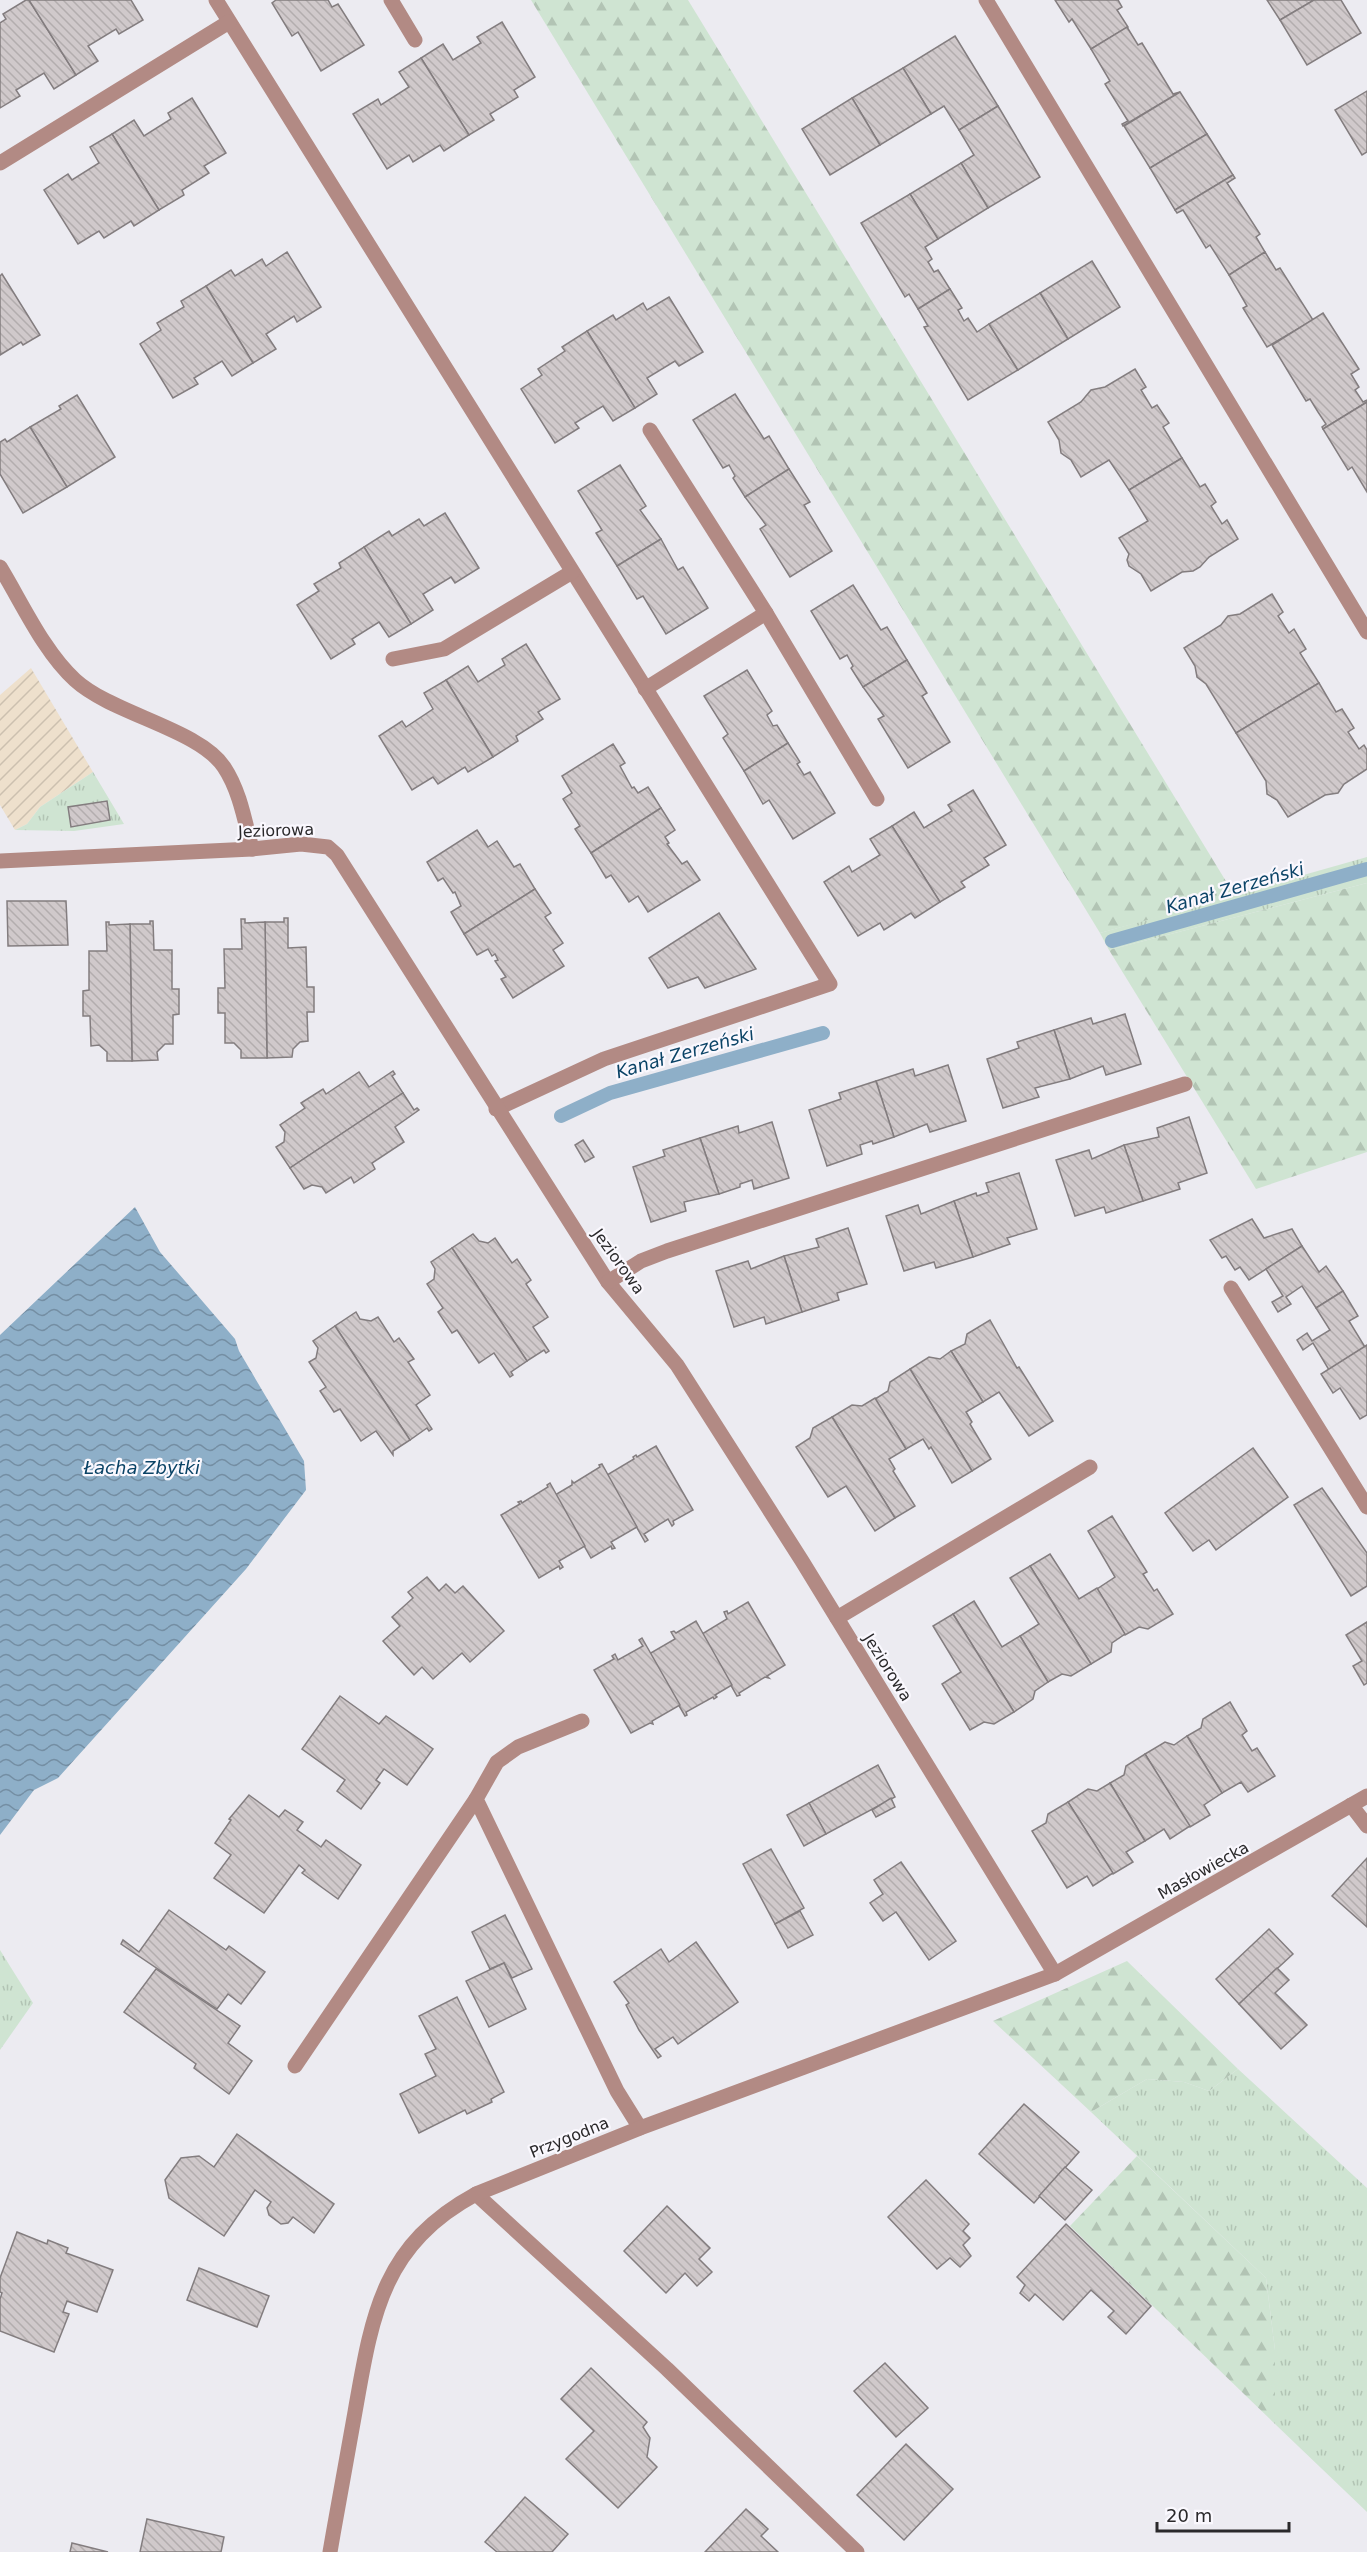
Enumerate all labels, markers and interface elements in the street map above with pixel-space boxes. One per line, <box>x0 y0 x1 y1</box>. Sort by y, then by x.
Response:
street label: Jeziorowa <box>237 820 314 841</box>
water label: Kanał Zerzeński <box>1163 858 1307 917</box>
water label: Kanał Zerzeński <box>613 1023 757 1082</box>
street label: Jeziorowa <box>588 1224 649 1298</box>
water label: Łacha Zbytki <box>83 1457 200 1478</box>
street label: Jeziorowa <box>859 1629 916 1705</box>
street label: Masłowiecka <box>1154 1838 1252 1903</box>
street label: Przygodna <box>527 2113 612 2162</box>
scale bar <box>1157 2495 1289 2533</box>
text: 20 m <box>1166 2505 1212 2526</box>

